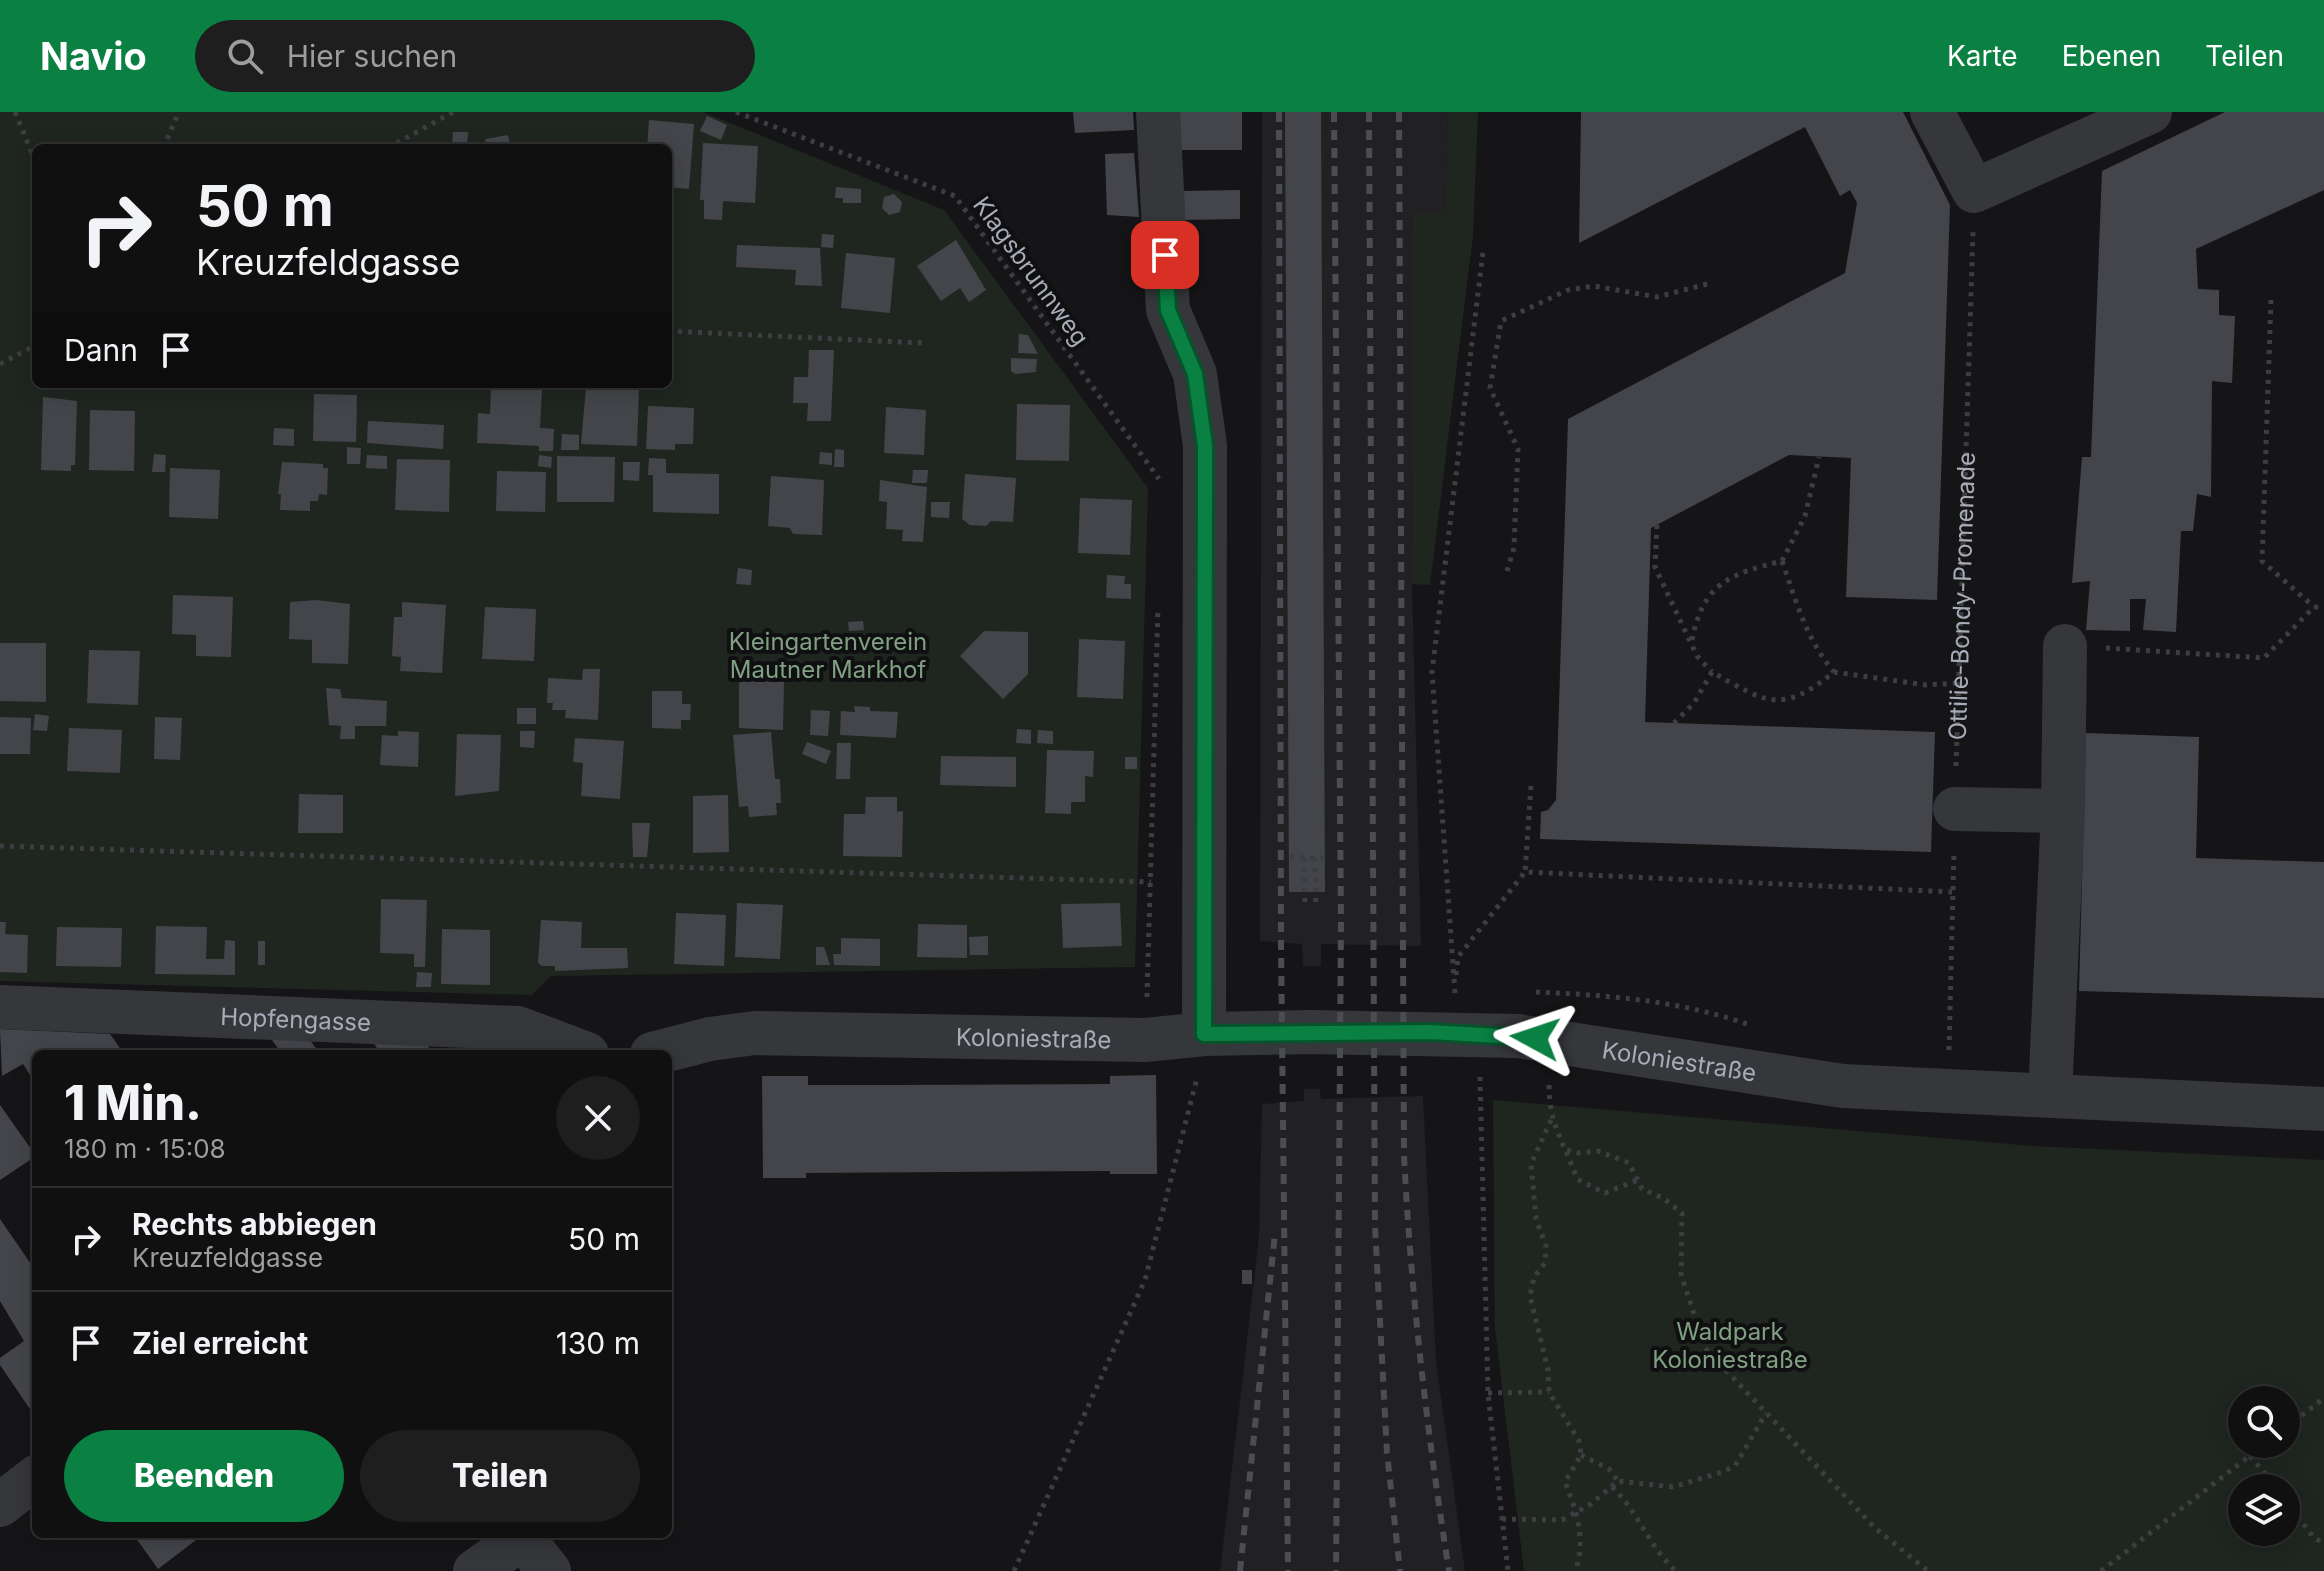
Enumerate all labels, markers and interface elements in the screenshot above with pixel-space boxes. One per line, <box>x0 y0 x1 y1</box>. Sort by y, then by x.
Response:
search box <box>195 20 755 92</box>
text: Navio <box>40 33 147 79</box>
icon: search <box>223 34 267 78</box>
text: Hier suchen <box>287 38 457 74</box>
text: Karte <box>1947 39 2018 73</box>
text: Ebenen <box>2062 39 2161 73</box>
text: Teilen <box>2205 39 2284 73</box>
text: 50 m <box>196 172 334 240</box>
icon: right <box>64 176 168 280</box>
street label: Klagsbrunnweg <box>967 191 1095 351</box>
pin <box>1131 221 1199 289</box>
icon: arrive <box>1143 233 1187 277</box>
text: Kreuzfeldgasse <box>196 240 461 284</box>
icon: arrive <box>154 328 198 372</box>
text: Dann <box>64 332 138 368</box>
street label: Ottilie-Bondy-Promenade <box>1942 451 1980 741</box>
park label: Kleingartenverein Mautner Markhof <box>729 627 927 684</box>
position arrow <box>1493 996 1577 1080</box>
street label: Hopfengasse <box>220 1001 372 1037</box>
street label: Koloniestraße <box>956 1022 1112 1054</box>
street label: Koloniestraße <box>1600 1035 1758 1087</box>
text: 1 Min. <box>64 1073 202 1132</box>
button: close <box>556 1076 640 1160</box>
text: 180 m · 15:08 <box>64 1133 226 1164</box>
text: Rechts abbiegen <box>132 1206 377 1242</box>
icon: right <box>64 1217 108 1261</box>
text: 50 m <box>568 1221 640 1257</box>
text: Kreuzfeldgasse <box>132 1242 323 1273</box>
park label: Waldpark Koloniestraße <box>1652 1317 1808 1374</box>
icon: arrive <box>64 1321 108 1365</box>
text: Ziel erreicht <box>132 1325 308 1361</box>
text: 130 m <box>556 1325 640 1361</box>
map controls <box>2228 1386 2300 1546</box>
button: search <box>2228 1386 2300 1458</box>
button: Beenden <box>64 1430 344 1522</box>
button: Teilen <box>360 1430 640 1522</box>
button: layers <box>2228 1474 2300 1546</box>

